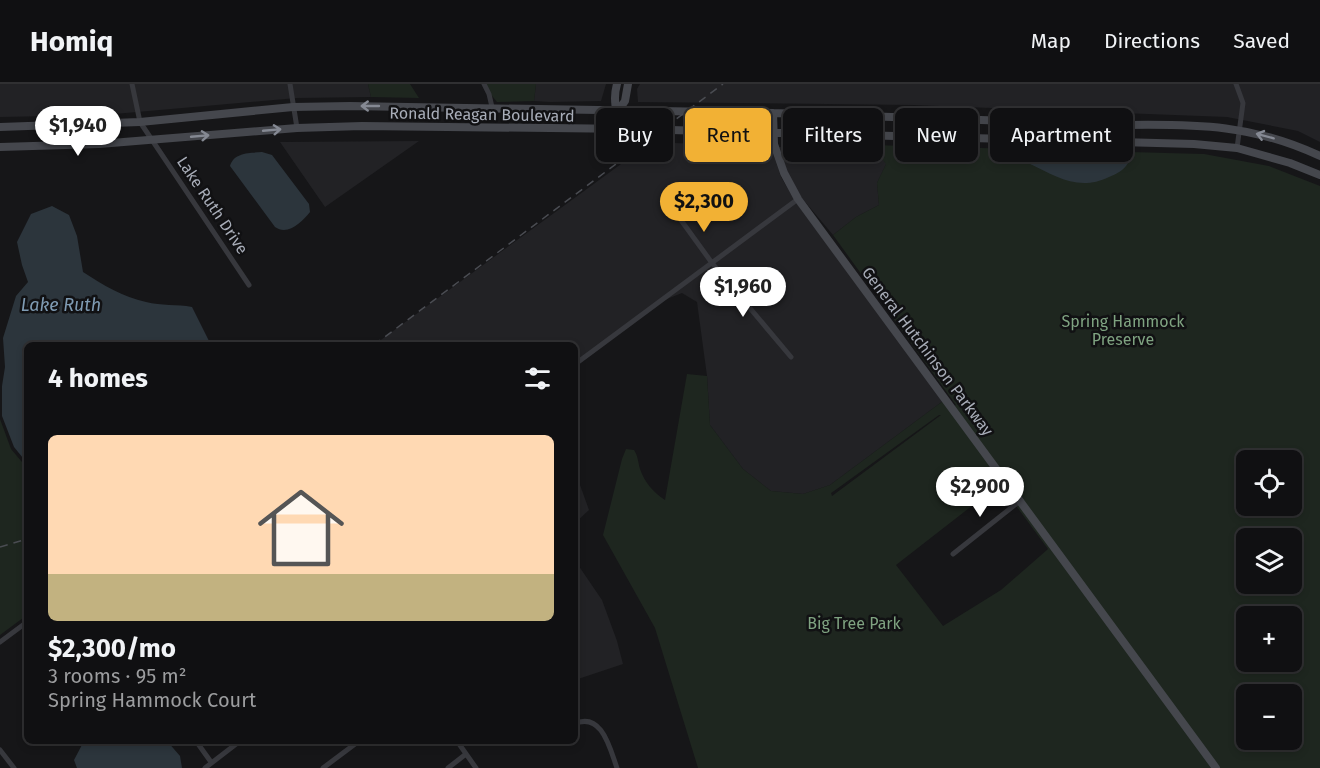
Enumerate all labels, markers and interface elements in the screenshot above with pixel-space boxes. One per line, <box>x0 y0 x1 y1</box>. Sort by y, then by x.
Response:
text: Homiq <box>30 25 113 58</box>
text: Map <box>1031 28 1071 54</box>
text: Directions <box>1104 28 1200 54</box>
text: Saved <box>1233 28 1290 54</box>
one-way arrow <box>361 100 381 112</box>
street label: Ronald Reagan Boulevard <box>389 103 575 126</box>
pin: $1,940 <box>29 106 127 157</box>
chip: Buy <box>596 108 673 162</box>
chip: Rent <box>685 108 771 162</box>
chip: Filters <box>783 108 883 162</box>
chip: New <box>895 108 978 162</box>
chip: Apartment <box>990 108 1133 162</box>
text: $1,940 <box>49 113 107 137</box>
one-way arrow <box>261 124 281 135</box>
one-way arrow <box>189 130 209 141</box>
one-way arrow <box>1256 130 1275 141</box>
street label: Lake Ruth Drive <box>173 153 252 258</box>
pin: $2,300 <box>655 182 753 233</box>
text: $2,300 <box>674 189 734 213</box>
street label: General Hutchinson Parkway <box>858 263 997 439</box>
pin: $1,960 <box>694 267 792 318</box>
text: $1,960 <box>714 274 772 298</box>
water label: Lake Ruth <box>21 294 101 316</box>
park label: Spring Hammock Preserve <box>1061 312 1185 349</box>
icon: filters <box>521 362 554 395</box>
text: 4 homes <box>48 363 148 394</box>
map controls <box>1236 450 1302 750</box>
button: locate <box>1236 450 1302 516</box>
pin: $2,900 <box>931 467 1029 518</box>
icon: home <box>247 474 355 582</box>
text: $2,900 <box>950 474 1010 498</box>
button: layers <box>1236 528 1302 594</box>
button: + <box>1236 606 1302 672</box>
park label: Big Tree Park <box>807 614 902 633</box>
text: $2,300/mo <box>48 633 176 664</box>
text: 3 rooms · 95 m² <box>48 664 187 688</box>
button: − <box>1236 684 1302 750</box>
text: Spring Hammock Court <box>48 688 256 712</box>

